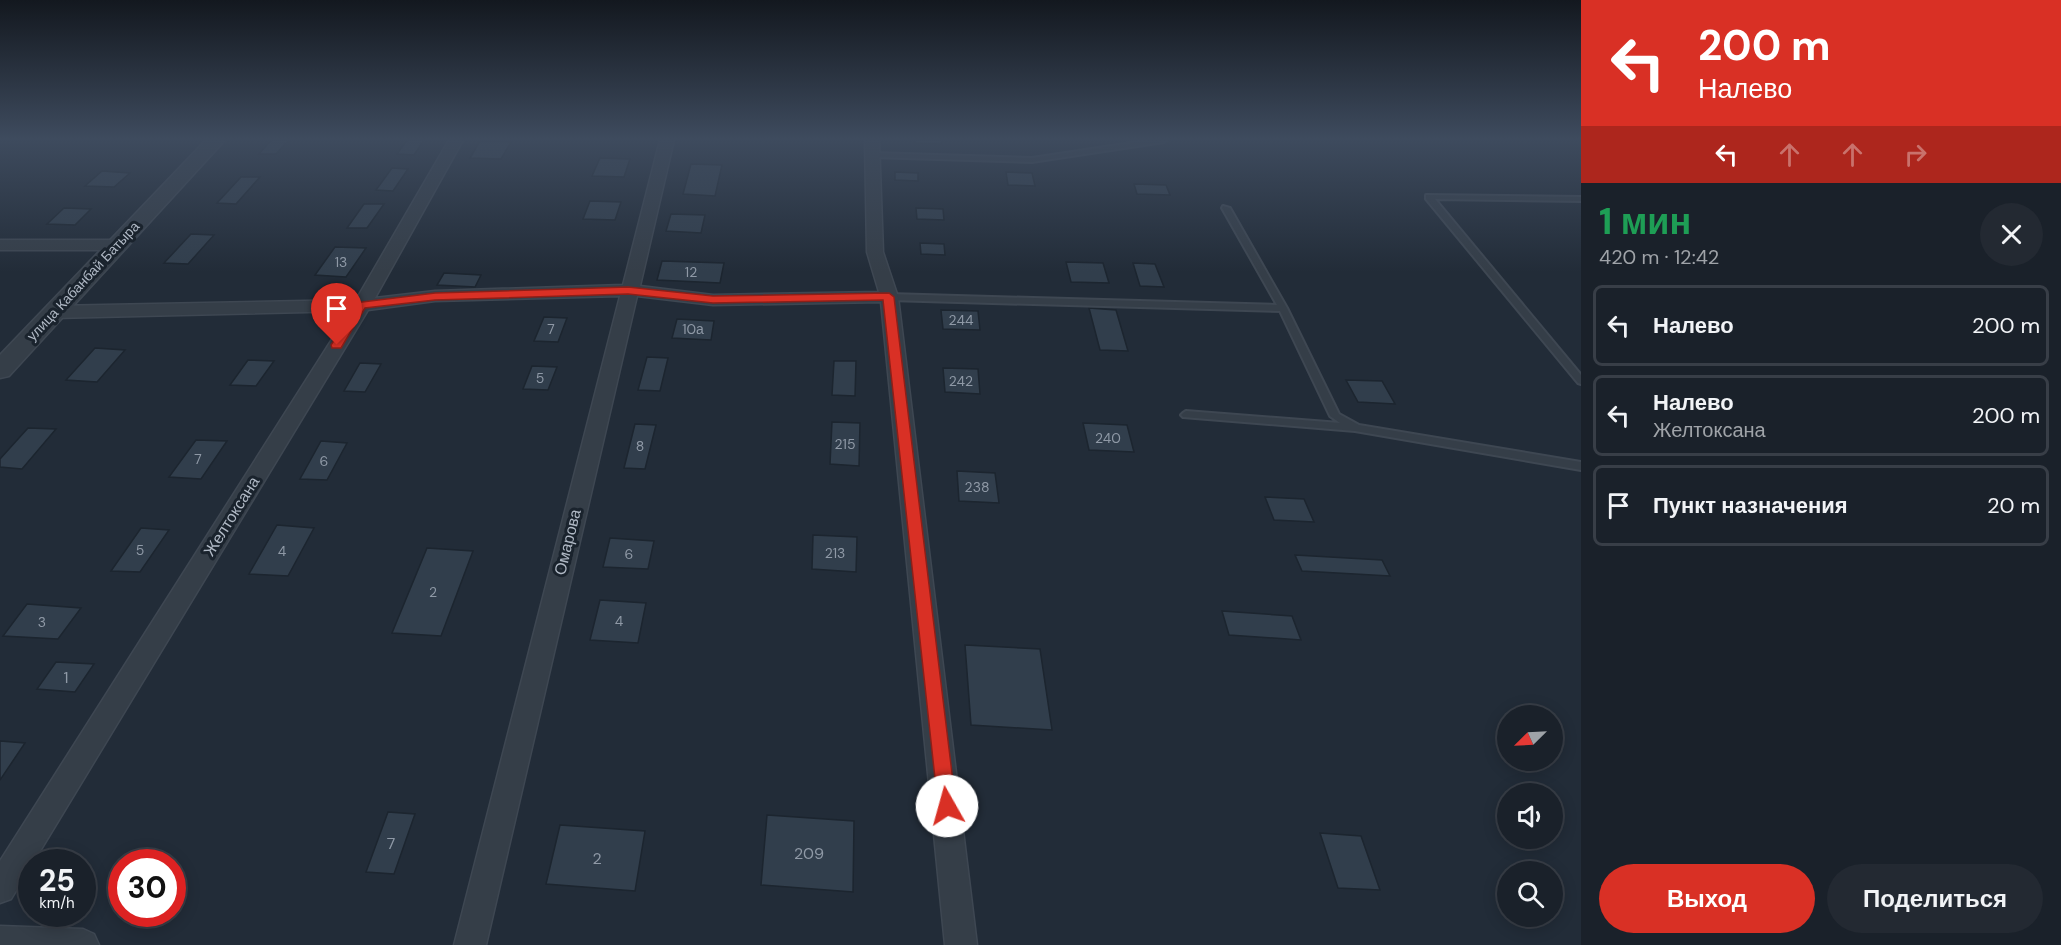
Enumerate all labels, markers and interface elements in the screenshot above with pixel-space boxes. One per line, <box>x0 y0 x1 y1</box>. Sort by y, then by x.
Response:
text: 200 m <box>1698 18 1831 73</box>
icon: left <box>1599 24 1677 102</box>
text: Налево <box>1698 71 1792 106</box>
icon: left <box>1710 138 1743 171</box>
icon: ahead <box>1773 138 1806 171</box>
icon: ahead <box>1836 138 1869 171</box>
icon: right <box>1899 138 1932 171</box>
text: 1 мин <box>1599 198 1691 245</box>
button: close <box>1980 203 2043 266</box>
street label: улица Кабанбай Батыра <box>23 217 143 345</box>
text: 420 m · 12:42 <box>1599 244 1719 270</box>
house number: 13 <box>335 253 347 271</box>
house number: 12 <box>685 263 697 281</box>
pin <box>311 283 362 345</box>
icon: arrive <box>320 292 353 325</box>
icon: left <box>1602 309 1635 342</box>
house number: 244 <box>949 311 974 329</box>
text: Налево <box>1653 311 1734 340</box>
text: 200 m <box>1972 311 2040 340</box>
house number: 7 <box>547 320 555 338</box>
house number: 10а <box>682 320 704 338</box>
house number: 5 <box>536 369 544 387</box>
house number: 242 <box>949 372 973 390</box>
text: Налево <box>1653 388 1734 417</box>
icon: left <box>1602 399 1635 432</box>
text: 200 m <box>1972 401 2040 430</box>
text: Желтоксана <box>1653 417 1766 443</box>
house number: 240 <box>1095 429 1121 447</box>
house number: 215 <box>835 435 855 453</box>
house number: 8 <box>636 437 644 455</box>
house number: 7 <box>194 450 202 468</box>
house number: 6 <box>320 452 328 470</box>
street label: Желтоксана <box>199 472 264 560</box>
house number: 238 <box>965 478 989 496</box>
icon: arrive <box>1602 489 1635 522</box>
text: Пункт назначения <box>1653 491 1848 520</box>
text: 20 m <box>1987 491 2040 520</box>
street label: Омарова <box>549 507 586 577</box>
house number: 5 <box>136 541 144 559</box>
house number: 4 <box>278 542 287 560</box>
house number: 213 <box>825 544 845 562</box>
house number: 6 <box>625 545 633 563</box>
house number: 2 <box>429 583 437 601</box>
house number: 4 <box>615 612 624 630</box>
house number: 3 <box>38 613 46 631</box>
house number: 1 <box>64 667 69 688</box>
north arrow <box>1497 705 1563 771</box>
map controls <box>1497 705 1563 927</box>
position arrow <box>915 774 979 838</box>
button: sound <box>1497 783 1563 849</box>
house number: 7 <box>387 833 395 854</box>
house number: 209 <box>794 843 824 864</box>
house number: 2 <box>592 848 602 869</box>
speed limit sign: 30 <box>108 849 186 927</box>
text: 25 <box>39 861 75 900</box>
button: search <box>1497 861 1563 927</box>
button: Выход <box>1599 864 1815 933</box>
button: Поделиться <box>1827 864 2043 933</box>
text: km/h <box>39 893 75 913</box>

